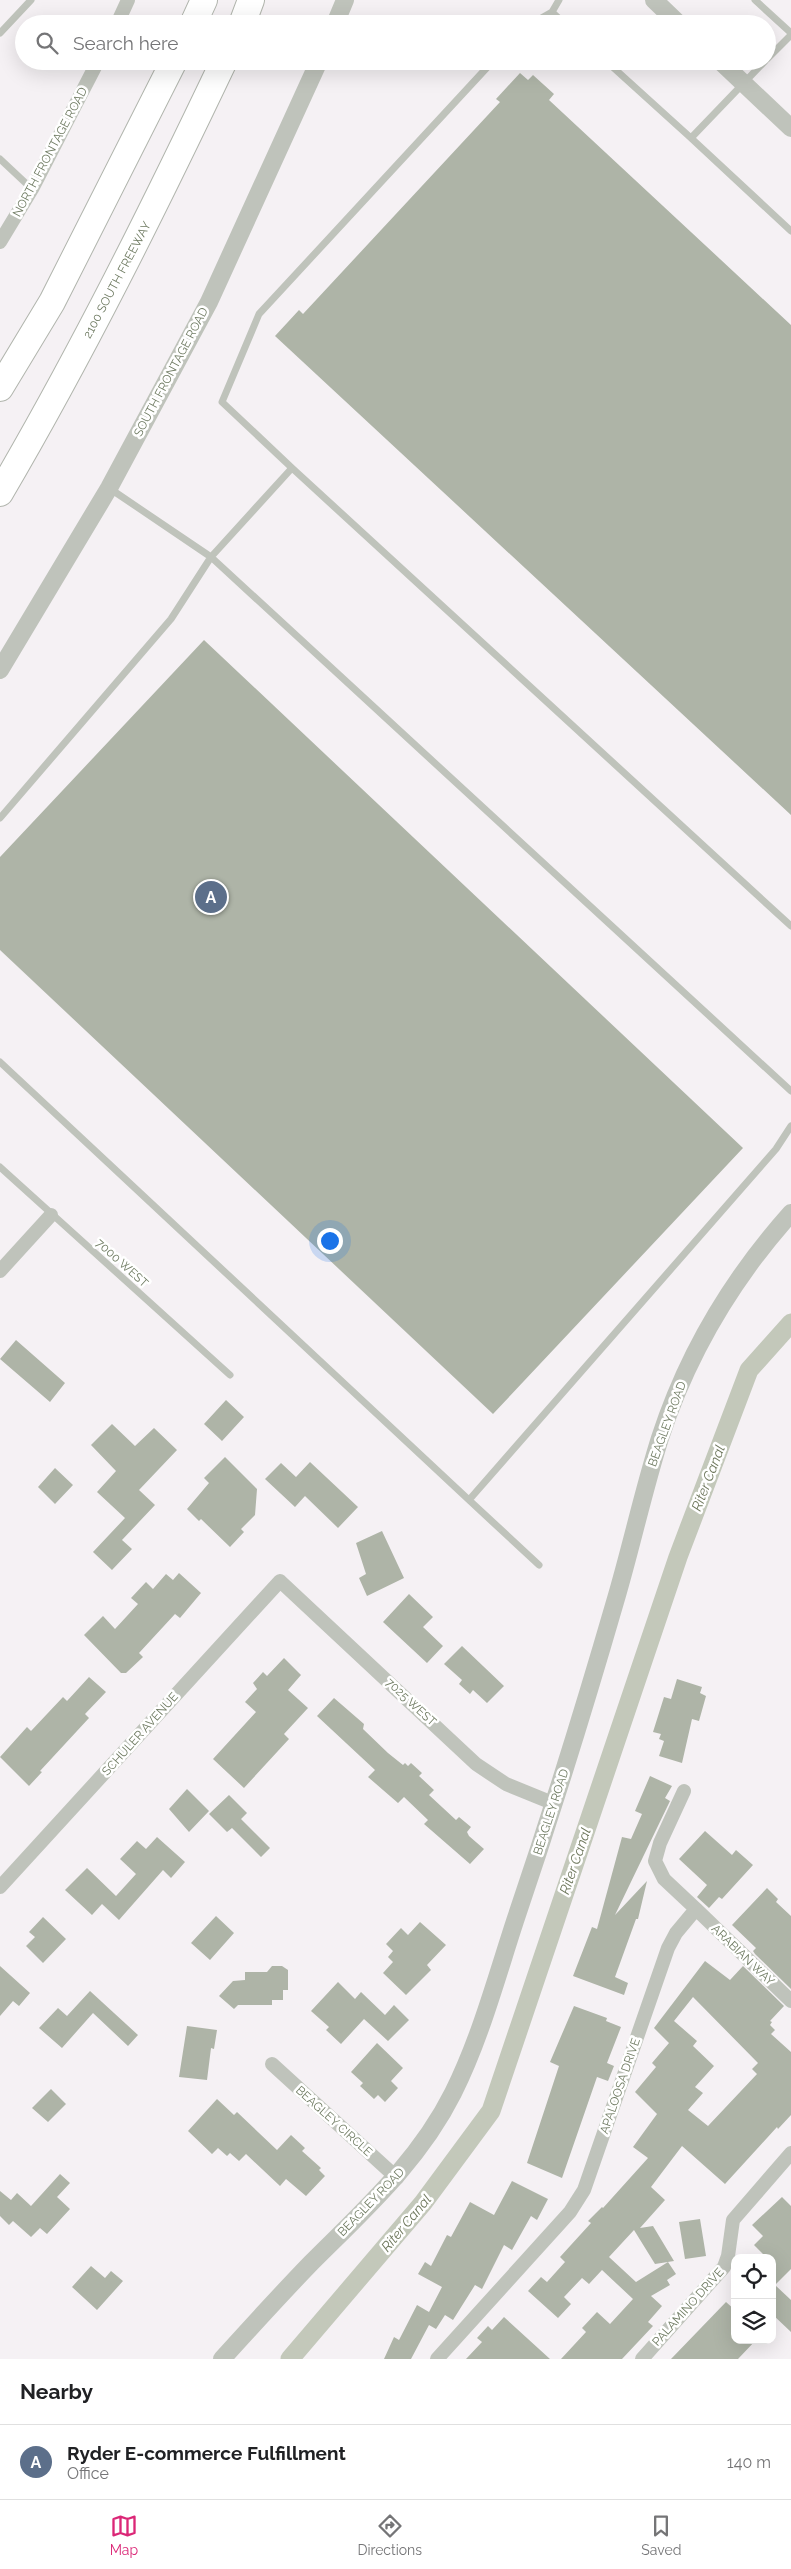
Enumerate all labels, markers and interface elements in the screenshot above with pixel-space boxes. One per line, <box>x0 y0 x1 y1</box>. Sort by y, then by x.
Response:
search box <box>15 15 776 70</box>
icon: search <box>33 29 61 57</box>
text: Search here <box>73 32 179 54</box>
street label: NORTH FRONTAGE ROAD <box>10 84 90 219</box>
street label: 2100 SOUTH FREEWAY <box>80 219 154 341</box>
street label: SOUTH FRONTAGE ROAD <box>131 305 211 439</box>
pin: A <box>195 878 227 916</box>
your location <box>317 1228 343 1254</box>
street label: 7000 WEST <box>93 1236 151 1291</box>
street label: BEAGLEY ROAD <box>645 1379 689 1469</box>
water label: Riter Canal <box>688 1443 728 1513</box>
street label: 7025 WEST <box>383 1675 440 1729</box>
street label: SCHULER AVENUE <box>99 1690 181 1778</box>
street label: BEAGLEY ROAD <box>530 1767 572 1857</box>
water label: Riter Canal <box>556 1825 594 1896</box>
street label: ARABIAN WAY <box>709 1922 777 1989</box>
street label: APALOOSA DRIVE <box>597 2036 643 2136</box>
street label: BEAGLEY CIRCLE <box>293 2083 375 2159</box>
street label: BEAGLEY ROAD <box>335 2165 407 2239</box>
water label: Riter Canal <box>378 2191 435 2255</box>
map controls <box>731 2254 776 2344</box>
button: locate <box>731 2254 776 2299</box>
street label: PALAMINO DRIVE <box>649 2265 727 2349</box>
button: layers <box>731 2299 776 2344</box>
text: Nearby <box>20 2379 93 2404</box>
text: Ryder E-commerce Fulfillment <box>67 2442 346 2464</box>
text: A <box>31 2453 41 2472</box>
text: 140 m <box>727 2453 771 2472</box>
text: Office <box>67 2464 109 2483</box>
tab: Map <box>110 2512 138 2558</box>
tab: Directions <box>357 2512 422 2558</box>
tab: Saved <box>641 2512 681 2558</box>

